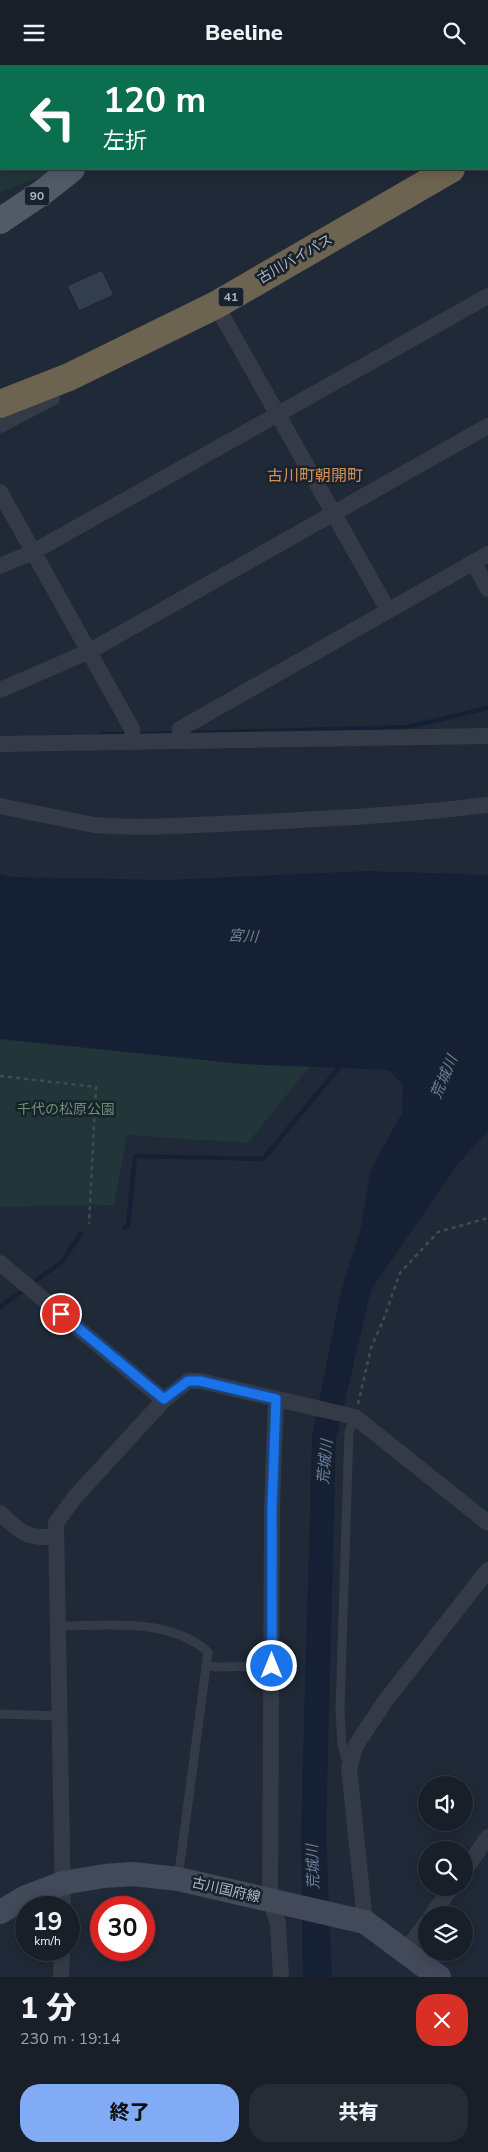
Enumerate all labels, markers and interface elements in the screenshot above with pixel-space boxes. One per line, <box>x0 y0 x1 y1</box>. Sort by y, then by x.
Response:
text: Beeline <box>205 18 283 48</box>
icon: menu <box>20 19 48 47</box>
icon: search <box>440 19 468 47</box>
text: 120 m <box>103 77 206 124</box>
icon: left <box>20 85 85 150</box>
text: 左折 <box>103 126 147 156</box>
road number: 90 <box>24 187 50 205</box>
street label: 古川バイパス <box>254 230 336 288</box>
road number: 41 <box>218 287 244 307</box>
district label: 古川町朝開町 <box>267 465 363 487</box>
water label: 宮川 <box>227 925 261 947</box>
water label: 荒城川 <box>426 1051 463 1102</box>
park label: 千代の松原公園 <box>17 1100 115 1119</box>
pin <box>40 1293 82 1335</box>
icon: arrive <box>47 1300 75 1328</box>
water label: 荒城川 <box>313 1437 337 1485</box>
position arrow <box>245 1639 297 1691</box>
map controls <box>418 1776 473 1961</box>
button: sound <box>418 1776 473 1831</box>
button: search <box>418 1841 473 1896</box>
water label: 荒城川 <box>302 1842 324 1890</box>
street label: 古川国府線 <box>190 1873 262 1907</box>
speed limit sign: 30 <box>90 1896 155 1961</box>
text: 19 <box>32 1905 63 1939</box>
button: layers <box>418 1906 473 1961</box>
text: km/h <box>34 1933 61 1949</box>
text: 1 分 <box>20 1988 76 2029</box>
button: close <box>416 1994 468 2046</box>
text: 230 m · 19:14 <box>20 2028 121 2050</box>
button: 終了 <box>20 2084 239 2142</box>
button: 共有 <box>249 2084 468 2142</box>

